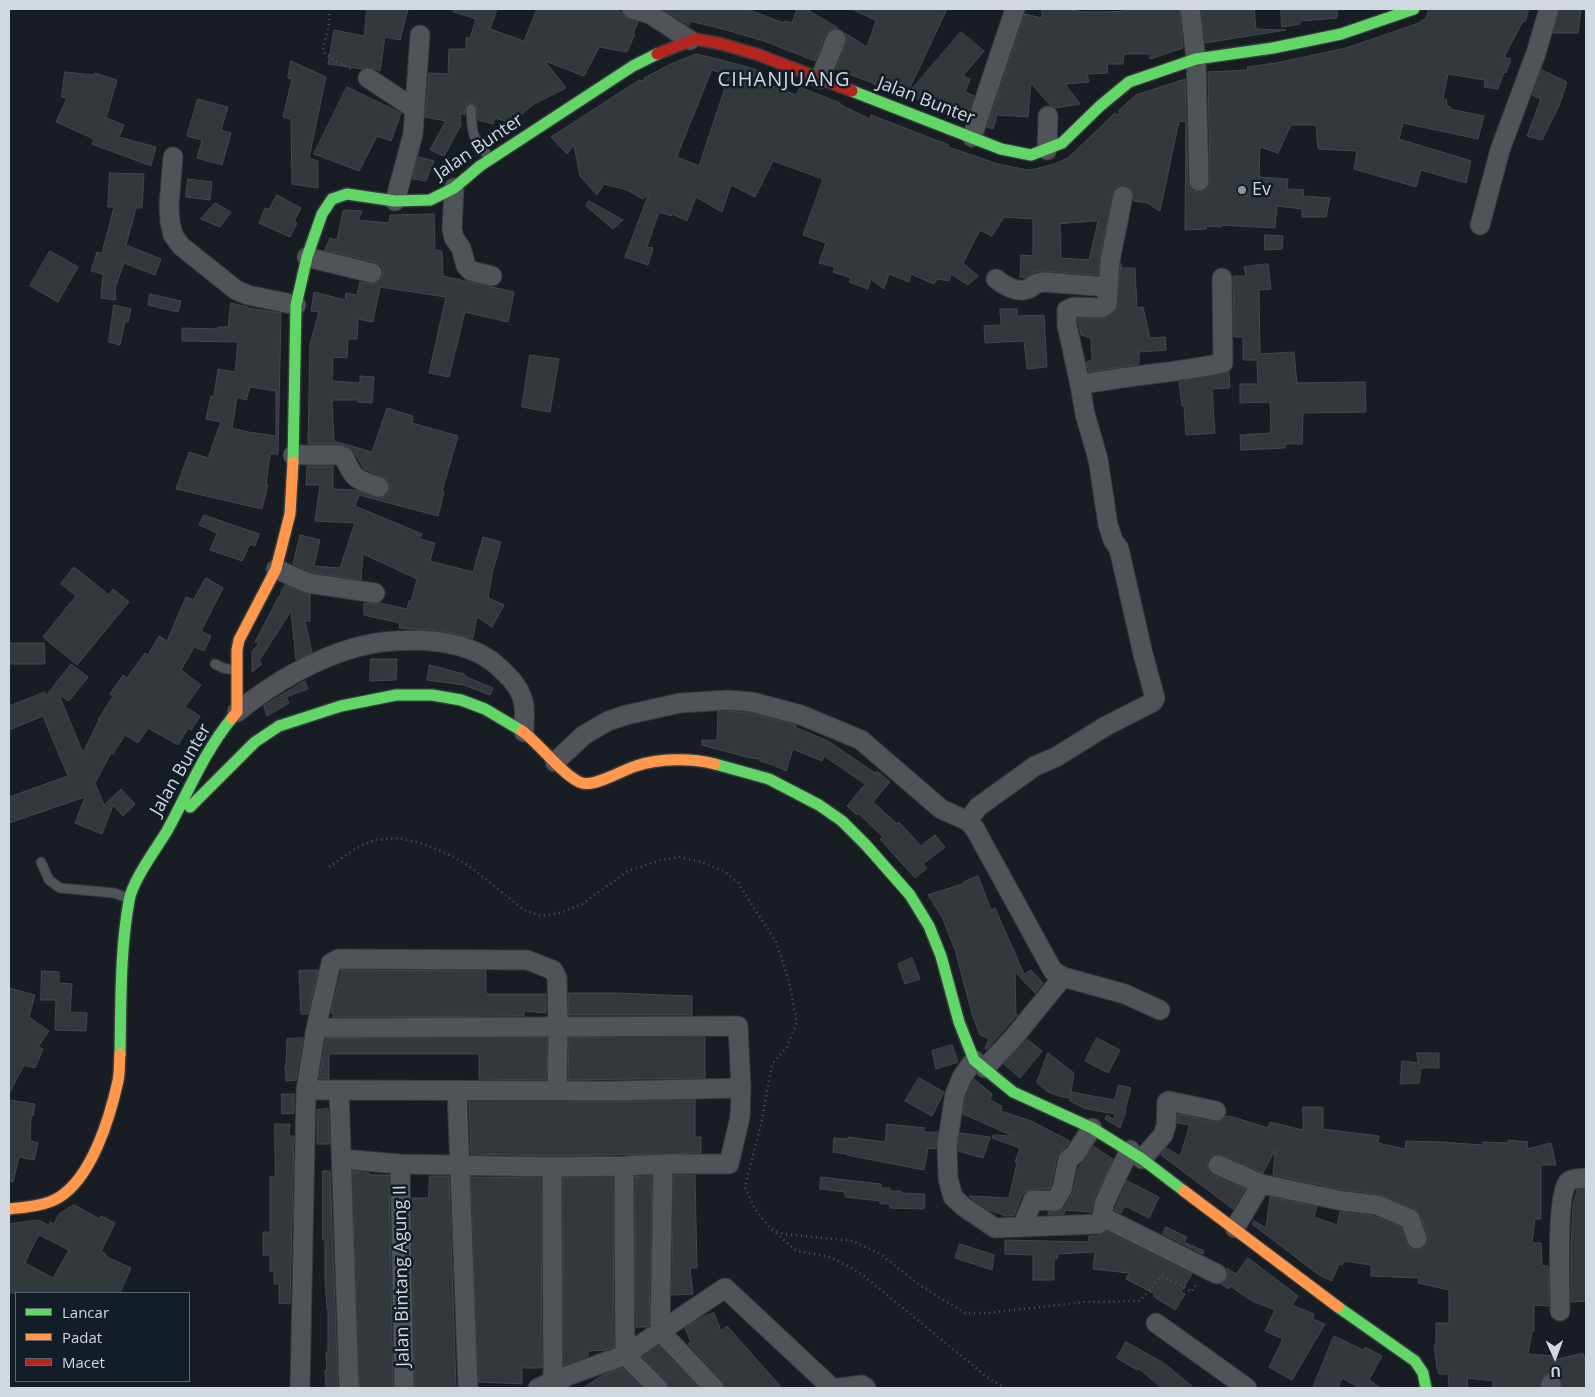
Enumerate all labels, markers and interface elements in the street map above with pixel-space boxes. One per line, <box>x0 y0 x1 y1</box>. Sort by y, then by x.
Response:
district label: CIHANJUANG <box>716 68 852 92</box>
street label: Jalan Bunter <box>874 73 978 129</box>
street label: Jalan Bunter <box>430 109 528 185</box>
place label: Ev <box>1252 179 1271 201</box>
marker: Ev <box>1236 184 1248 196</box>
street label: Jalan Bunter <box>146 720 216 820</box>
street label: Jalan Bintang Agung II <box>390 1185 414 1367</box>
legend <box>15 1292 190 1382</box>
text: Lancar <box>62 1302 109 1322</box>
text: Padat <box>62 1327 102 1347</box>
north arrow <box>1530 1332 1580 1382</box>
text: Macet <box>62 1352 105 1372</box>
text: U <box>1550 1363 1561 1382</box>

